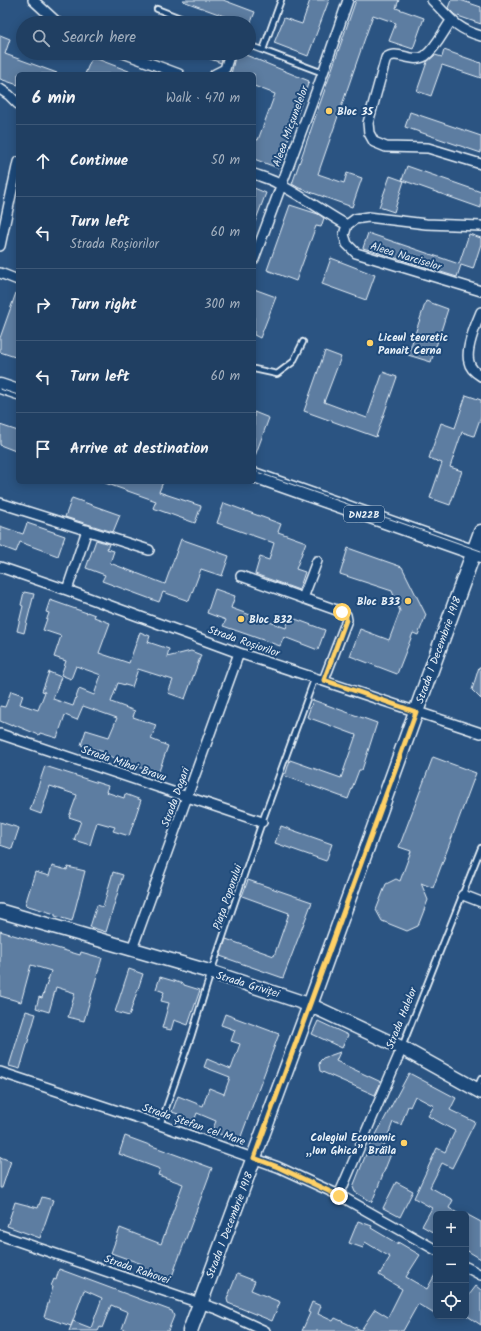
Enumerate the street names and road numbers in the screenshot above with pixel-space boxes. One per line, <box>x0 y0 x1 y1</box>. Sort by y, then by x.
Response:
street label: Aleea Micșunelelor <box>268 82 314 169</box>
street label: Aleea Narciselor <box>368 238 445 277</box>
road number: DN22B <box>344 506 384 522</box>
street label: Strada 1 Decembrie 1918 <box>411 594 467 706</box>
street label: Strada Roșiorilor <box>205 621 283 663</box>
street label: Strada Mihai Bravu <box>79 741 169 787</box>
street label: Strada Dogari <box>157 764 195 830</box>
street label: Piața Poporului <box>208 862 248 932</box>
street label: Strada Griviței <box>214 967 282 1003</box>
street label: Strada Halelor <box>381 983 423 1052</box>
street label: Strada Ștefan cel Mare <box>140 1099 248 1151</box>
street label: Strada 1 Decembrie 1918 <box>201 1169 259 1281</box>
street label: Strada Rahovei <box>101 1250 172 1290</box>

